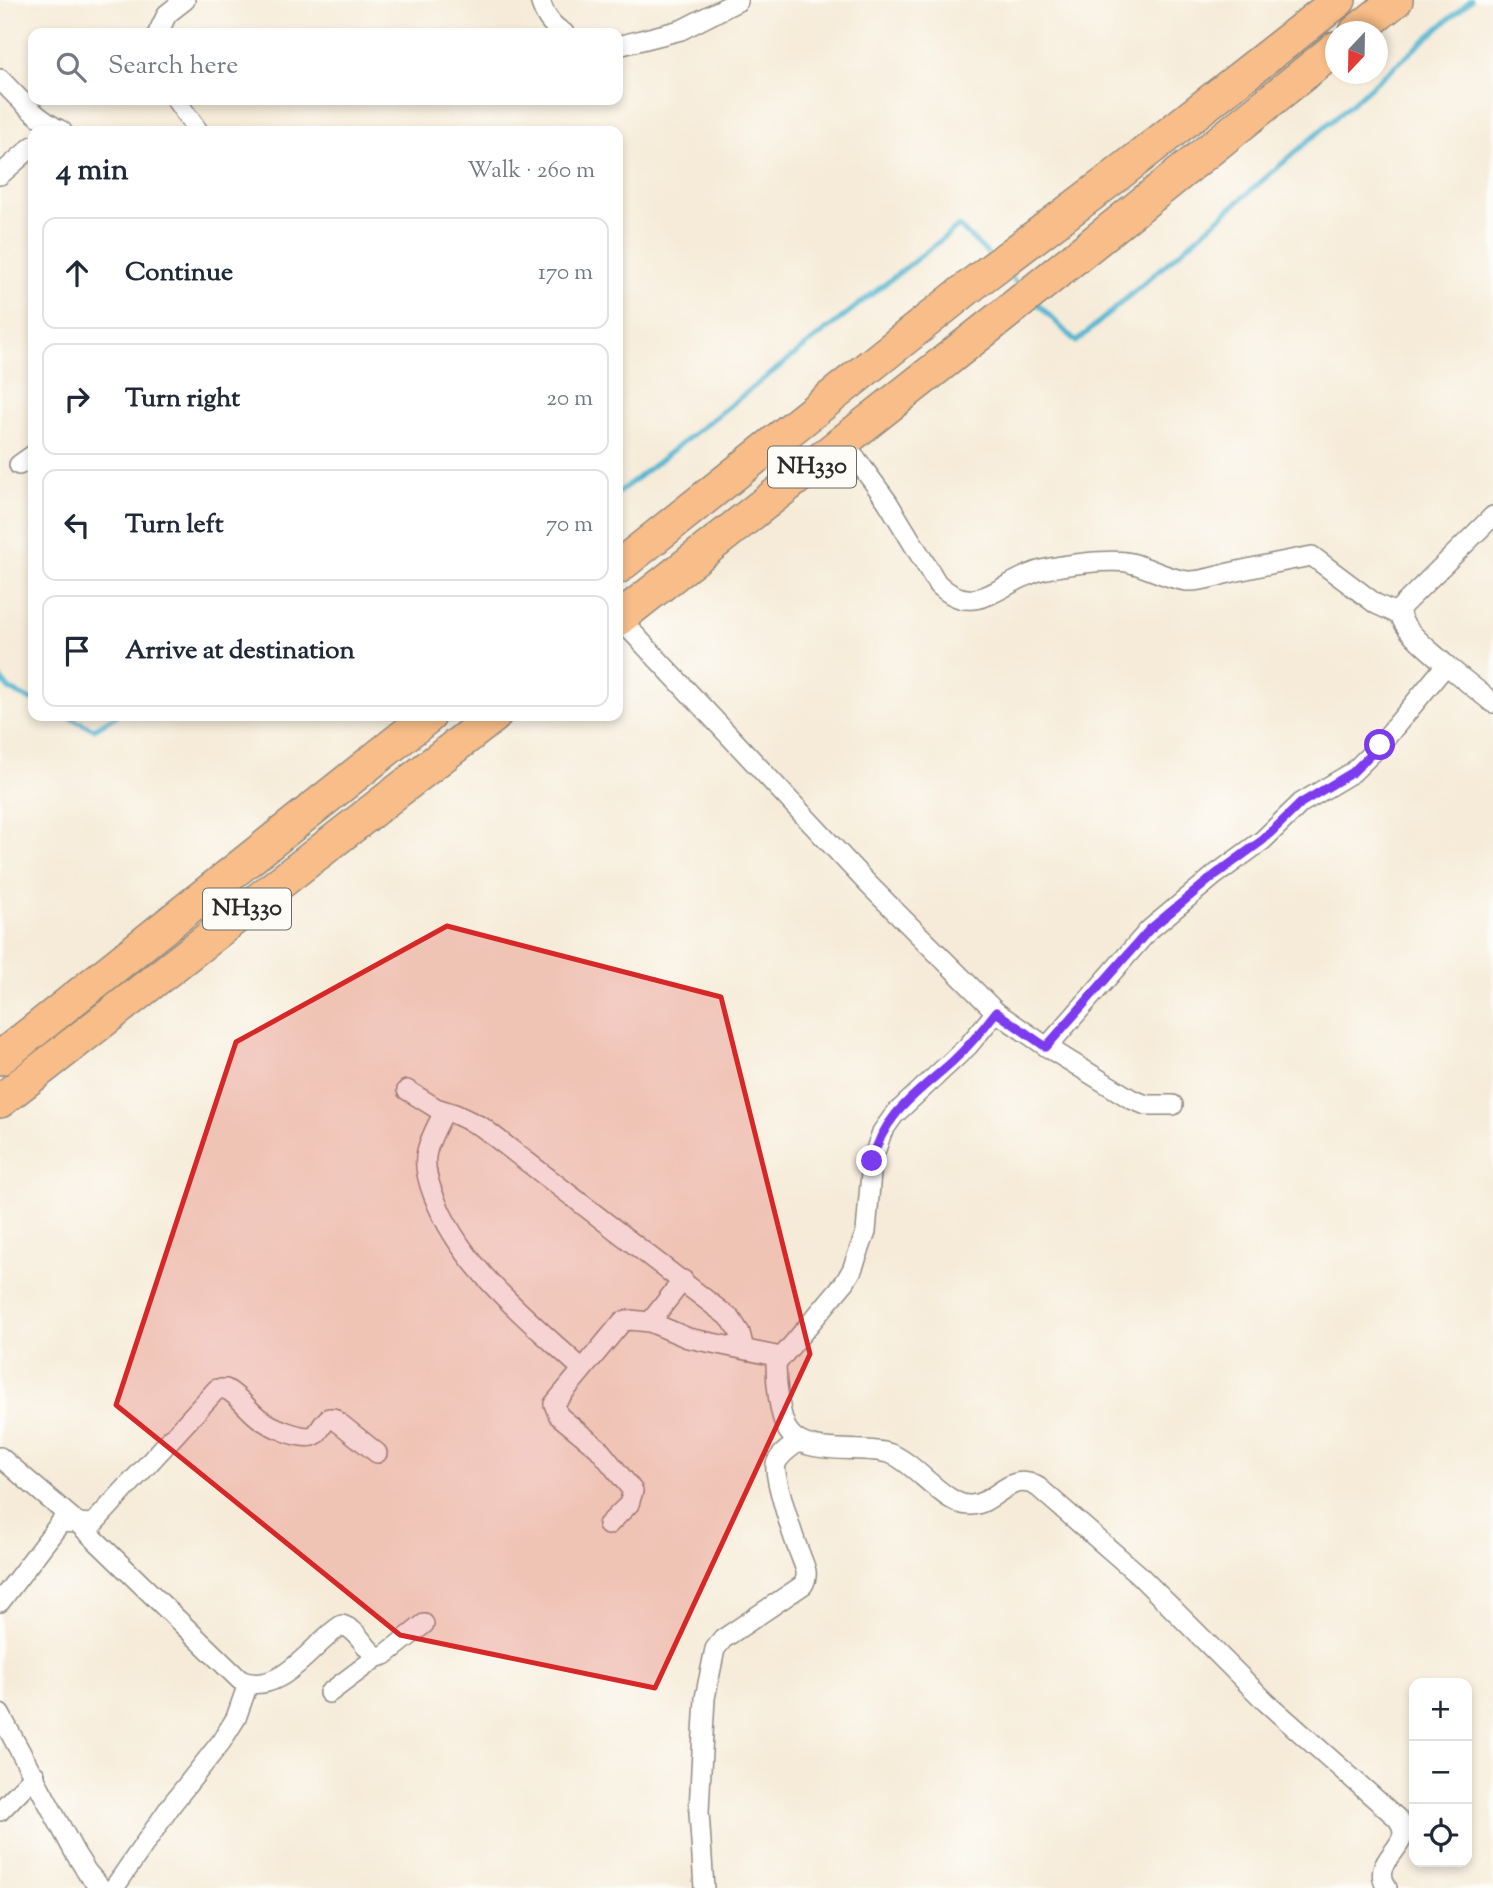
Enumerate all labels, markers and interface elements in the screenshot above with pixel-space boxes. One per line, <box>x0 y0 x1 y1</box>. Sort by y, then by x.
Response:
north arrow <box>1325 21 1388 84</box>
search box <box>28 28 623 105</box>
icon: search <box>52 48 90 86</box>
text: Search here <box>108 48 238 85</box>
text: 4 min <box>56 150 129 193</box>
text: Walk · 260 m <box>467 155 595 188</box>
icon: ahead <box>58 254 96 292</box>
text: Continue <box>125 255 233 292</box>
text: 170 m <box>538 257 593 290</box>
icon: right <box>58 380 96 418</box>
text: Turn right <box>125 381 240 418</box>
text: 20 m <box>546 383 593 416</box>
road number: NH330 <box>768 446 856 488</box>
icon: left <box>58 506 96 544</box>
text: Turn left <box>125 507 224 544</box>
text: 70 m <box>546 509 593 542</box>
icon: arrive <box>58 632 96 670</box>
text: Arrive at destination <box>125 633 355 670</box>
route start <box>1364 729 1395 760</box>
road number: NH330 <box>203 888 291 930</box>
route end <box>856 1145 887 1176</box>
map controls <box>1409 1678 1472 1867</box>
button: + <box>1409 1678 1472 1741</box>
button: − <box>1409 1741 1472 1804</box>
button: locate <box>1409 1804 1472 1867</box>

